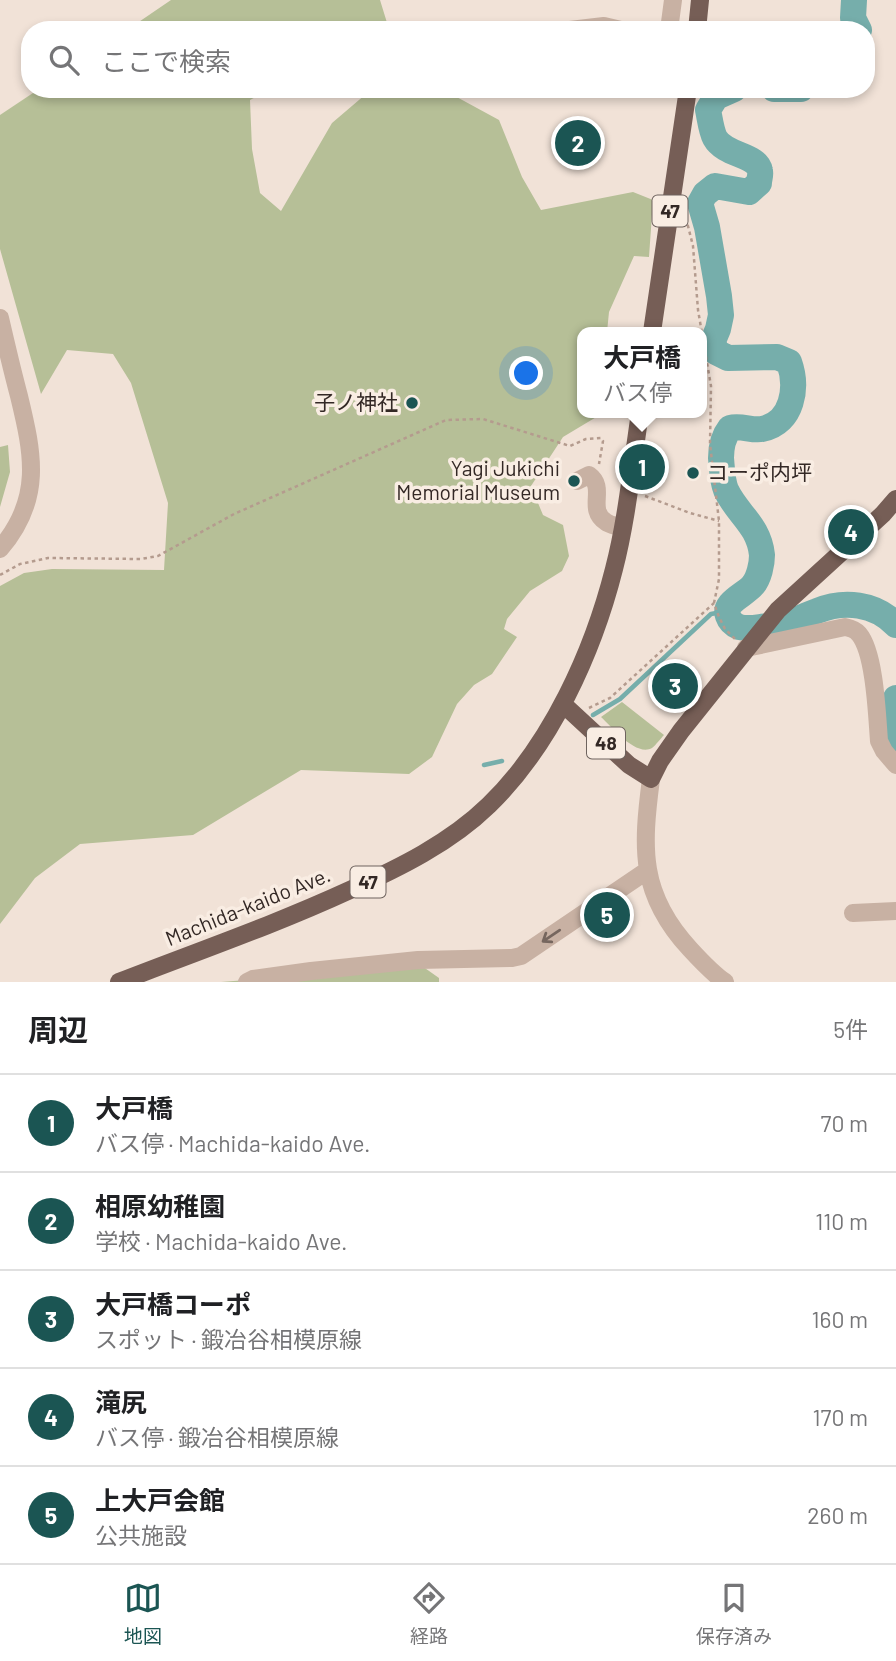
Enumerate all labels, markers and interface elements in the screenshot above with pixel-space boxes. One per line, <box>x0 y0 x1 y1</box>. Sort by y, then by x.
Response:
search box <box>21 21 875 98</box>
icon: search <box>45 41 83 79</box>
text: ここで検索 <box>101 45 231 76</box>
pin: 2 <box>555 117 601 169</box>
road number: 47 <box>652 196 688 226</box>
popup <box>577 327 707 418</box>
text: 大戸橋 <box>603 341 681 372</box>
your location <box>509 356 543 390</box>
text: バス停 <box>603 378 672 406</box>
place label: 子ノ神社 <box>314 389 398 414</box>
marker: 子ノ神社 <box>404 395 420 411</box>
pin: 1 <box>619 441 665 493</box>
place label: Yagi Jukichi Memorial Museum <box>396 455 560 504</box>
place label: コーポ内坪 <box>707 459 812 484</box>
marker: コーポ内坪 <box>685 465 701 481</box>
marker: Yagi Jukichi Memorial Museum <box>566 473 582 489</box>
pin: 4 <box>828 506 874 558</box>
pin: 3 <box>652 660 698 712</box>
road number: 48 <box>587 728 625 758</box>
street label: Machida-kaido Ave. <box>161 861 334 950</box>
road number: 47 <box>350 866 386 898</box>
pin: 5 <box>584 889 630 941</box>
one-way arrow <box>541 929 561 943</box>
text: 周辺 <box>28 1011 88 1047</box>
text: 5件 <box>833 1015 868 1043</box>
text: 大戸橋 <box>95 1092 173 1123</box>
text: 1 <box>47 1109 55 1137</box>
text: 70 m <box>821 1109 868 1137</box>
text: バス停 · Machida-kaido Ave. <box>95 1129 371 1157</box>
text: 相原幼稚園 <box>95 1190 225 1221</box>
text: 2 <box>45 1207 57 1235</box>
text: 110 m <box>815 1207 868 1235</box>
text: 学校 · Machida-kaido Ave. <box>95 1227 348 1255</box>
text: 大戸橋コーポ <box>95 1288 251 1319</box>
text: 3 <box>45 1305 57 1333</box>
text: 160 m <box>811 1305 868 1333</box>
text: スポット · 鍛冶谷相模原線 <box>95 1325 362 1353</box>
text: 滝尻 <box>95 1386 147 1417</box>
text: 4 <box>44 1403 58 1431</box>
text: 170 m <box>812 1403 868 1431</box>
text: バス停 · 鍛冶谷相模原線 <box>95 1423 339 1451</box>
text: 上大戸会館 <box>95 1484 225 1515</box>
text: 5 <box>45 1501 57 1529</box>
text: 260 m <box>807 1501 868 1529</box>
text: 公共施設 <box>95 1521 187 1549</box>
tab: 地図 <box>124 1579 162 1648</box>
tab: 経路 <box>410 1579 448 1648</box>
tab: 保存済み <box>696 1579 772 1648</box>

